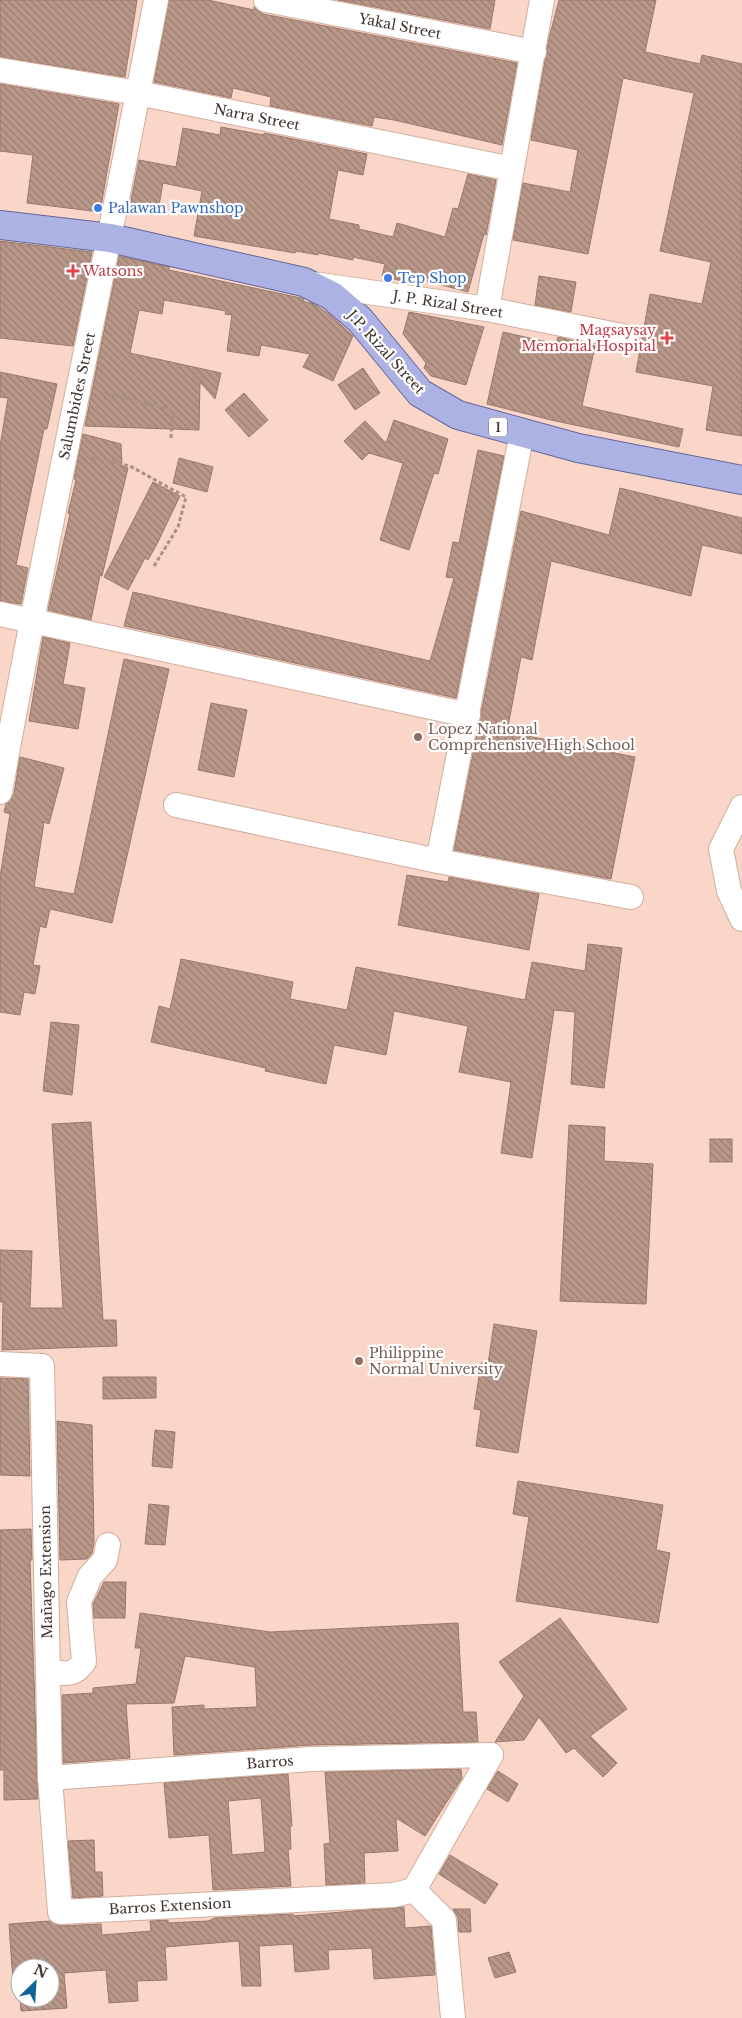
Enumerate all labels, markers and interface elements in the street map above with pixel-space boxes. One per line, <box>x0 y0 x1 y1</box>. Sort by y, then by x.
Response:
street label: Yakal Street <box>356 9 443 43</box>
street label: Narra Street <box>213 100 302 134</box>
place label: Palawan Pawnshop <box>108 199 244 217</box>
marker: Palawan Pawnshop <box>92 202 104 214</box>
place label: Watsons <box>82 262 143 280</box>
marker: Watsons <box>67 265 79 277</box>
place label: Tep Shop <box>398 269 467 287</box>
marker: Tep Shop <box>382 272 394 284</box>
street label: J. P. Rizal Street <box>390 286 505 322</box>
street label: J.P. Rizal Street <box>342 305 429 398</box>
place label: Magsaysay Memorial Hospital <box>521 321 656 355</box>
street label: Salumbides Street <box>55 330 99 461</box>
marker: Magsaysay Memorial Hospital <box>660 331 674 345</box>
road number: 1 <box>489 418 507 437</box>
place label: Lopez National Comprehensive High School <box>428 720 635 754</box>
marker: Lopez National Comprehensive High School <box>412 731 424 743</box>
place label: Philippine Normal University <box>369 1344 503 1378</box>
marker: Philippine Normal University <box>353 1355 365 1367</box>
street label: Mañago Extension <box>36 1505 56 1639</box>
street label: Barros <box>246 1751 294 1773</box>
street label: Barros Extension <box>108 1894 232 1918</box>
north arrow <box>10 1958 60 2008</box>
text: N <box>31 1960 50 1982</box>

